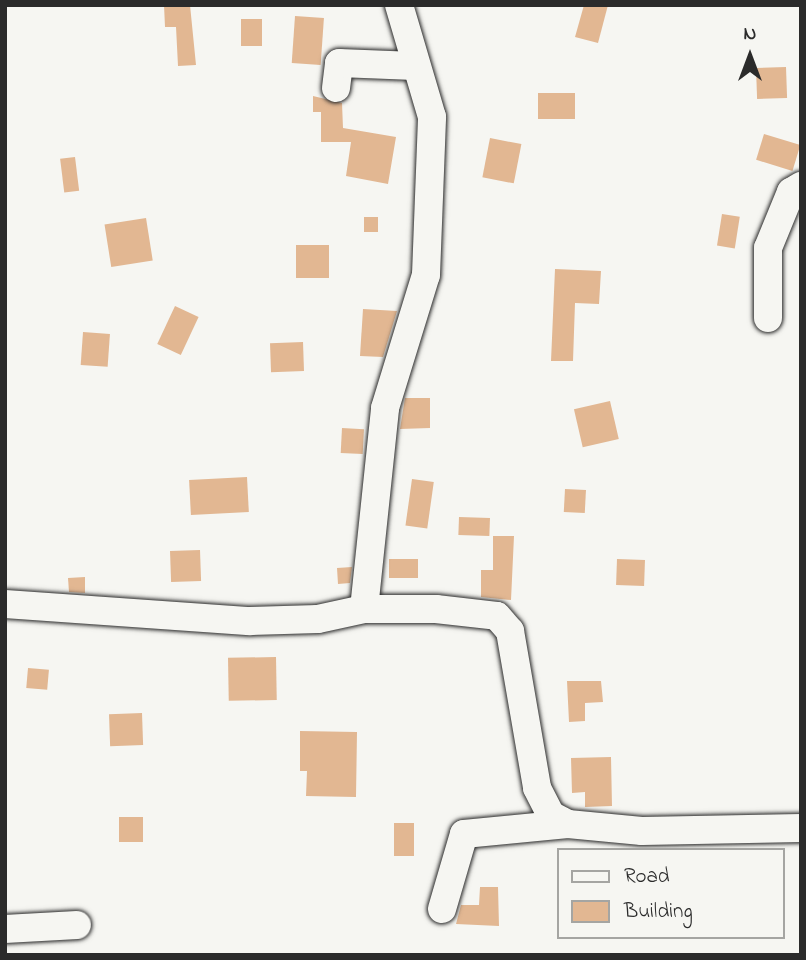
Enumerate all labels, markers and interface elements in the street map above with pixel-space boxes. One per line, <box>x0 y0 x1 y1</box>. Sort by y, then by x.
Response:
north arrow <box>715 21 785 91</box>
text: N <box>744 21 756 48</box>
legend <box>558 848 785 939</box>
text: Road <box>624 862 670 892</box>
text: Building <box>624 897 693 927</box>

